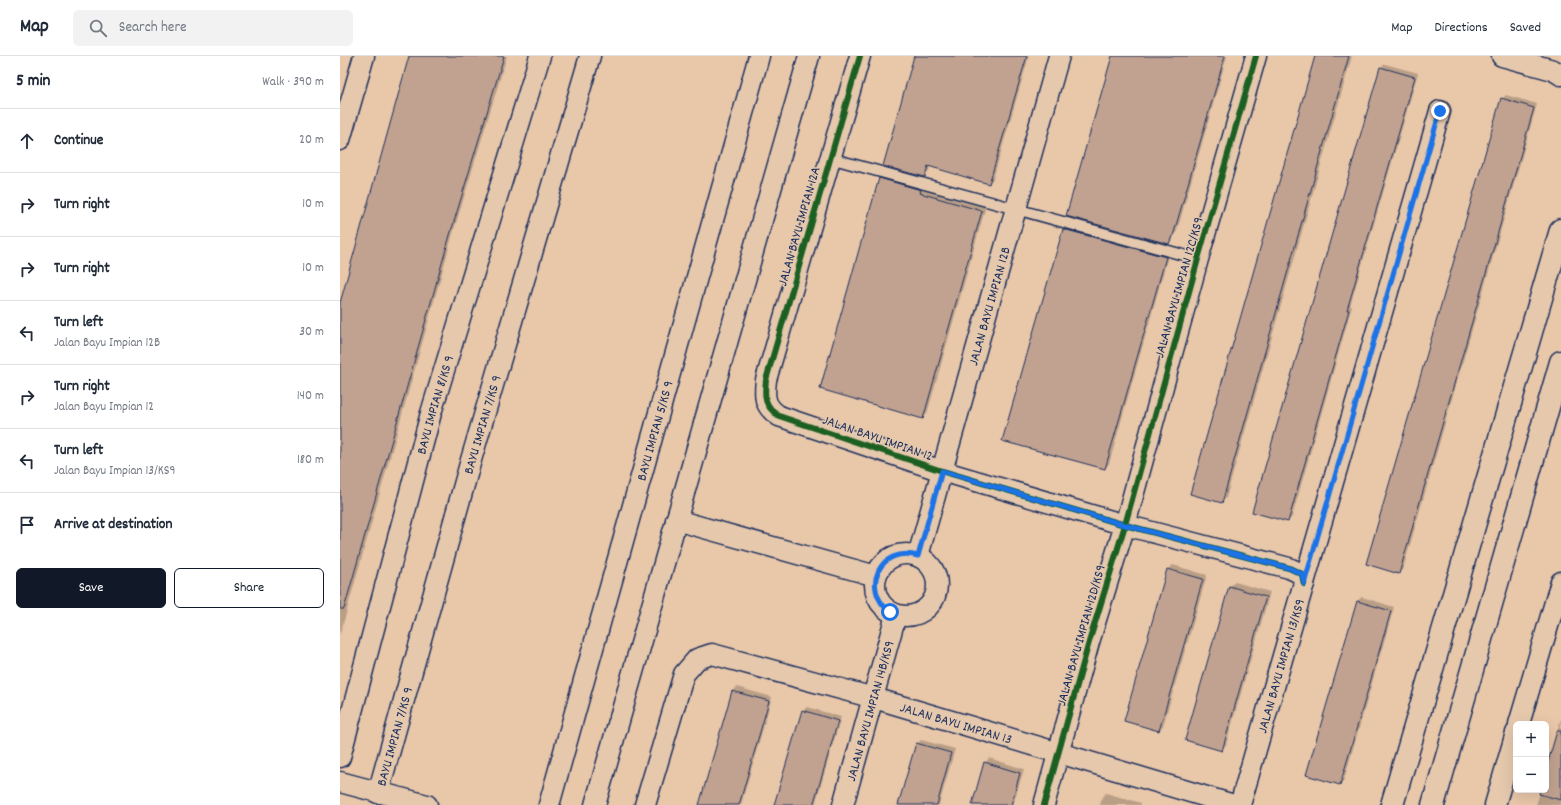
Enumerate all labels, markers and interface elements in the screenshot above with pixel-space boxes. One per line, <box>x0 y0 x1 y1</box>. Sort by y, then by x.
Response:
search box <box>73 10 353 46</box>
text: Map <box>20 14 49 41</box>
icon: search <box>87 17 109 39</box>
text: Search here <box>119 17 187 39</box>
text: Map <box>1391 18 1413 38</box>
text: Directions <box>1435 18 1488 38</box>
text: Saved <box>1510 18 1541 38</box>
text: 5 min <box>16 70 50 94</box>
text: Walk · 390 m <box>262 73 324 92</box>
route end <box>1431 102 1449 120</box>
icon: ahead <box>16 130 38 152</box>
text: Continue <box>54 130 103 152</box>
text: 20 m <box>299 131 324 150</box>
street label: JALAN BAYU IMPIAN 12A <box>773 164 827 289</box>
icon: right <box>16 194 38 216</box>
text: Turn right <box>54 194 110 216</box>
text: 10 m <box>302 195 324 214</box>
street label: JALAN BAYU IMPIAN 12C/KS9 <box>1150 215 1210 360</box>
street label: JALAN BAYU IMPIAN 12B <box>964 244 1017 368</box>
icon: right <box>16 258 38 280</box>
text: Turn right <box>54 258 110 280</box>
text: 10 m <box>302 259 324 278</box>
text: Turn left <box>54 312 103 334</box>
icon: left <box>16 322 38 344</box>
text: 30 m <box>299 323 324 342</box>
text: Jalan Bayu Impian 12B <box>54 334 160 353</box>
street label: BAYU IMPIAN 8/KS 9 <box>413 353 460 457</box>
street label: BAYU IMPIAN 7/KS 9 <box>460 373 507 477</box>
text: Turn right <box>54 376 110 398</box>
street label: BAYU IMPIAN 5/KS 9 <box>632 379 680 483</box>
icon: right <box>16 386 38 408</box>
text: 140 m <box>297 387 324 406</box>
text: Jalan Bayu Impian 12 <box>54 398 154 417</box>
street label: JALAN BAYU IMPIAN 12 <box>819 411 935 467</box>
text: Turn left <box>54 440 103 462</box>
icon: left <box>16 450 38 472</box>
text: 180 m <box>297 451 324 470</box>
text: Jalan Bayu Impian 13/KS9 <box>54 462 176 481</box>
icon: arrive <box>16 514 38 536</box>
text: Arrive at destination <box>54 514 172 536</box>
street label: JALAN BAYU IMPIAN 12D/KS9 <box>1052 563 1112 709</box>
button: Save <box>16 568 166 608</box>
button: Share <box>174 568 324 608</box>
street label: JALAN BAYU IMPIAN 13/KS9 <box>1253 597 1311 736</box>
route start <box>881 603 899 621</box>
street label: JALAN BAYU IMPIAN 14B/KS9 <box>842 638 900 784</box>
street label: BAYU IMPIAN 7/KS 9 <box>372 685 419 789</box>
street label: JALAN BAYU IMPIAN 13 <box>897 698 1014 750</box>
map controls <box>1513 721 1549 793</box>
button: + <box>1513 721 1549 757</box>
button: − <box>1513 757 1549 793</box>

